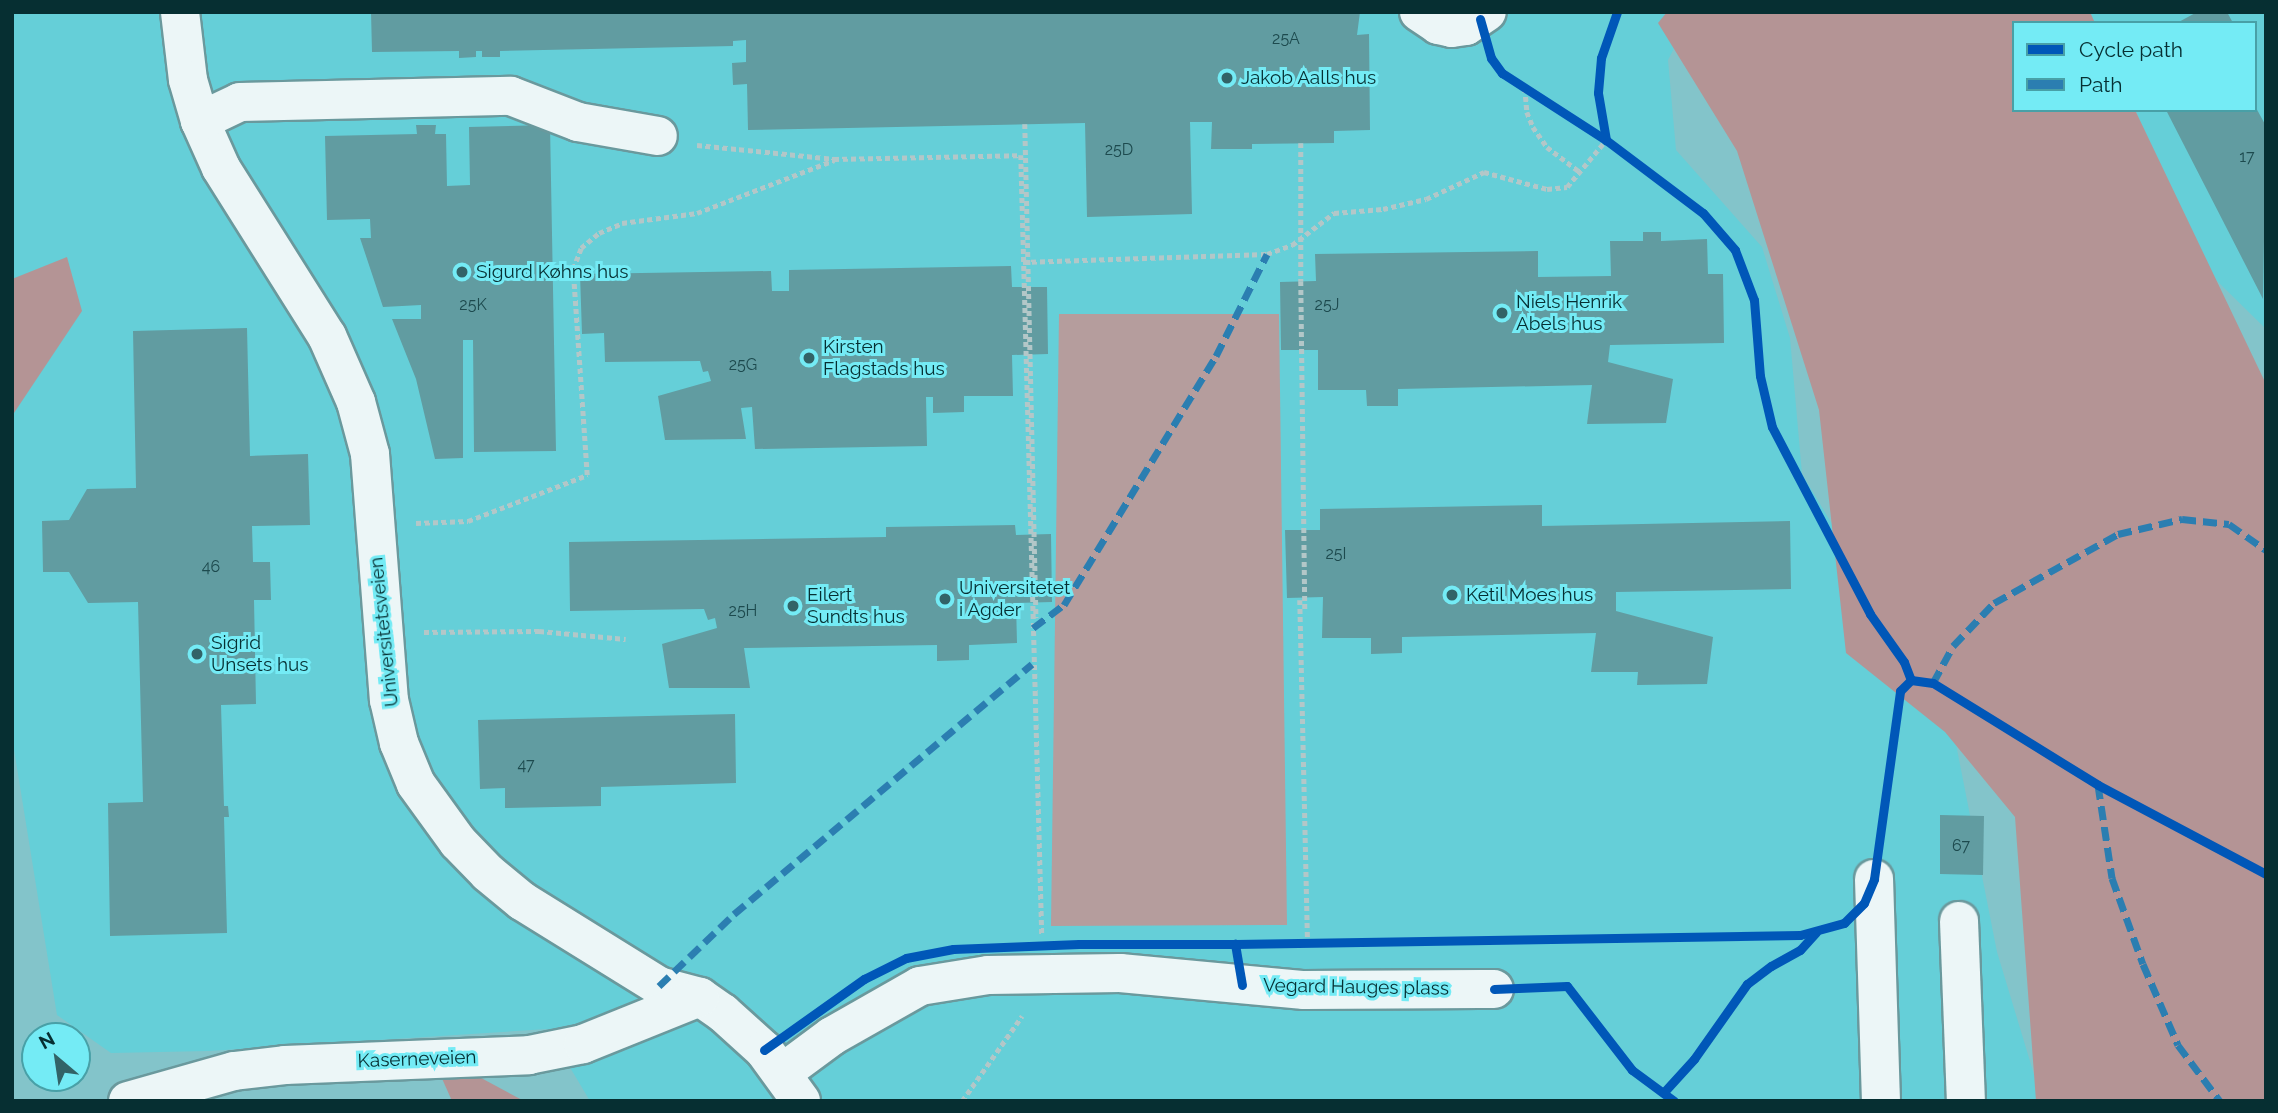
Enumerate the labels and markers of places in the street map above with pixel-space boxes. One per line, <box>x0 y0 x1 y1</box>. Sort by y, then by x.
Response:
place label: Jakob Aalls hus <box>1241 67 1377 89</box>
marker: Jakob Aalls hus <box>1219 70 1235 86</box>
place label: Sigurd Køhns hus <box>476 261 628 283</box>
marker: Sigurd Køhns hus <box>454 264 470 280</box>
place label: Niels Henrik Abels hus <box>1516 291 1622 335</box>
marker: Niels Henrik Abels hus <box>1494 305 1510 321</box>
place label: Kirsten Flagstads hus <box>823 336 945 380</box>
marker: Kirsten Flagstads hus <box>801 350 817 366</box>
place label: Universitetet i Agder <box>959 577 1070 621</box>
place label: Eilert Sundts hus <box>807 584 905 628</box>
place label: Ketil Moes hus <box>1466 584 1594 606</box>
marker: Ketil Moes hus <box>1444 587 1460 603</box>
marker: Universitetet i Agder <box>937 591 953 607</box>
marker: Eilert Sundts hus <box>785 598 801 614</box>
place label: Sigrid Unsets hus <box>211 632 308 676</box>
marker: Sigrid Unsets hus <box>189 646 205 662</box>

